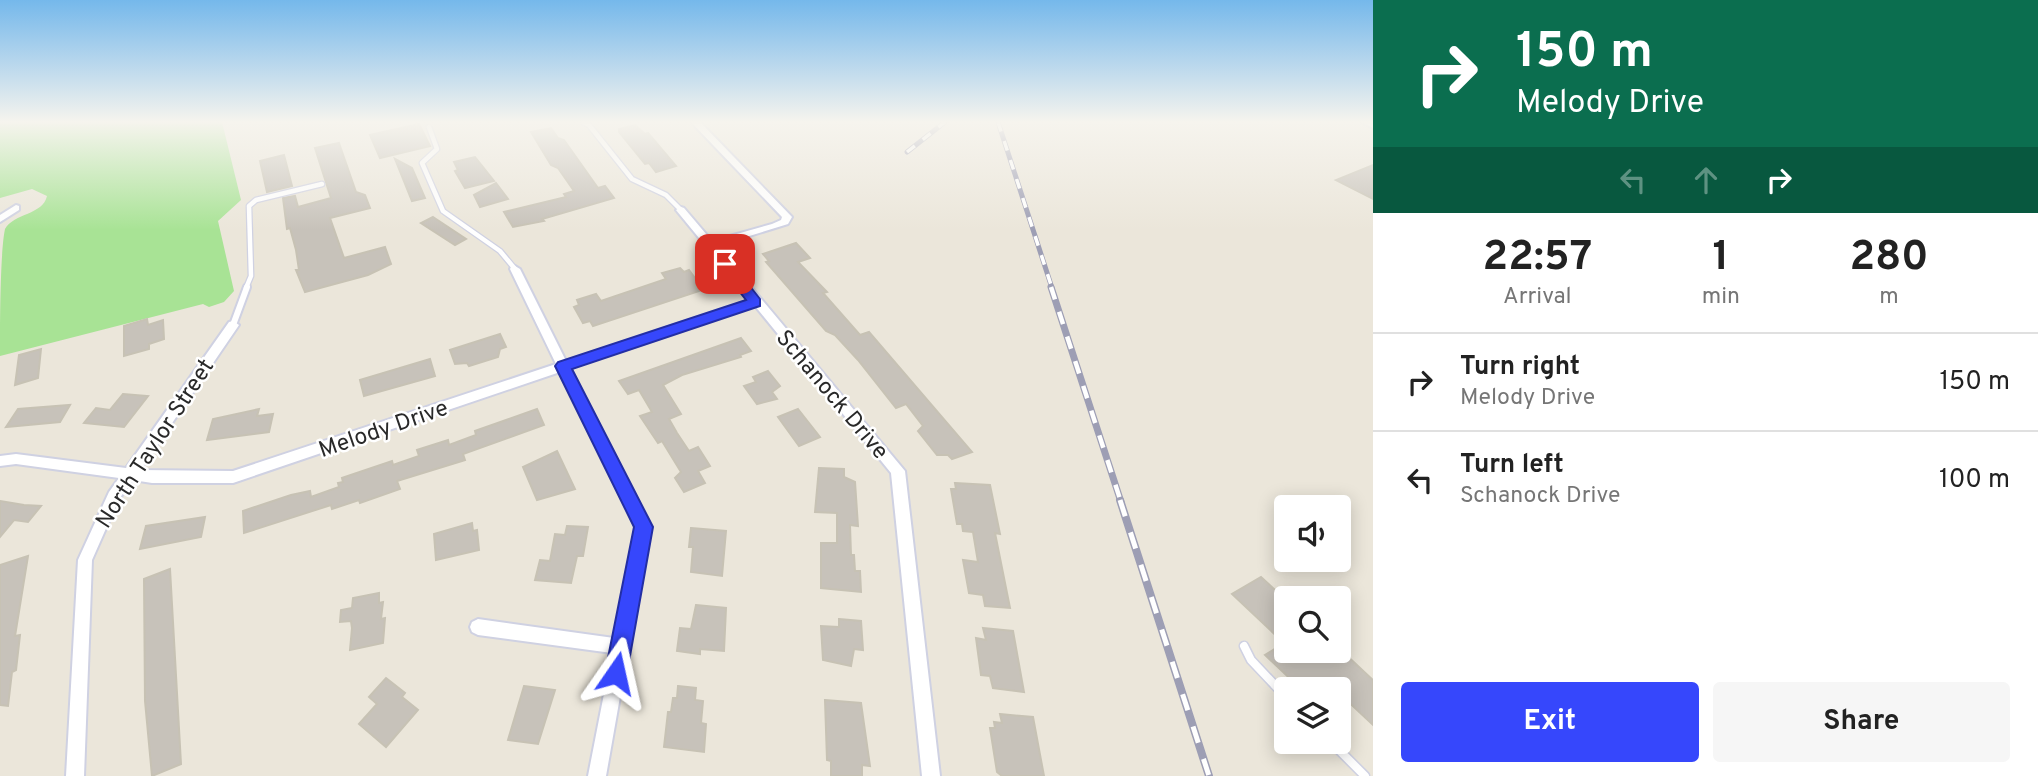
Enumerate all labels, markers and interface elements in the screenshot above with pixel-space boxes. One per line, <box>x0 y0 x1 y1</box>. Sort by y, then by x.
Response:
text: 150 m <box>1516 23 1653 85</box>
icon: right <box>1401 28 1492 119</box>
text: Melody Drive <box>1516 84 1704 124</box>
icon: left <box>1614 161 1652 199</box>
icon: ahead <box>1687 161 1725 199</box>
icon: right <box>1760 161 1798 199</box>
text: 22:57 <box>1482 232 1592 285</box>
text: 1 <box>1712 232 1729 285</box>
text: 280 <box>1849 232 1929 285</box>
pin <box>695 234 755 294</box>
icon: arrive <box>706 245 744 283</box>
text: Arrival <box>1503 283 1572 312</box>
text: min <box>1702 283 1740 312</box>
text: m <box>1879 283 1899 312</box>
street label: Schanock Drive <box>768 325 894 466</box>
text: Turn right <box>1460 351 1580 384</box>
street label: North Taylor Street <box>90 354 222 535</box>
icon: right <box>1401 363 1439 401</box>
text: 150 m <box>1939 366 2010 399</box>
text: Melody Drive <box>1460 384 1595 413</box>
street label: Melody Drive <box>315 395 452 466</box>
text: Turn left <box>1460 449 1564 482</box>
icon: left <box>1401 461 1439 499</box>
text: 100 m <box>1939 464 2010 497</box>
text: Schanock Drive <box>1460 482 1620 511</box>
map controls <box>1274 495 1351 754</box>
button: sound <box>1274 495 1351 572</box>
button: search <box>1274 586 1351 663</box>
position arrow <box>579 636 653 710</box>
button: layers <box>1274 677 1351 754</box>
button: Exit <box>1401 682 1699 762</box>
button: Share <box>1713 682 2010 762</box>

